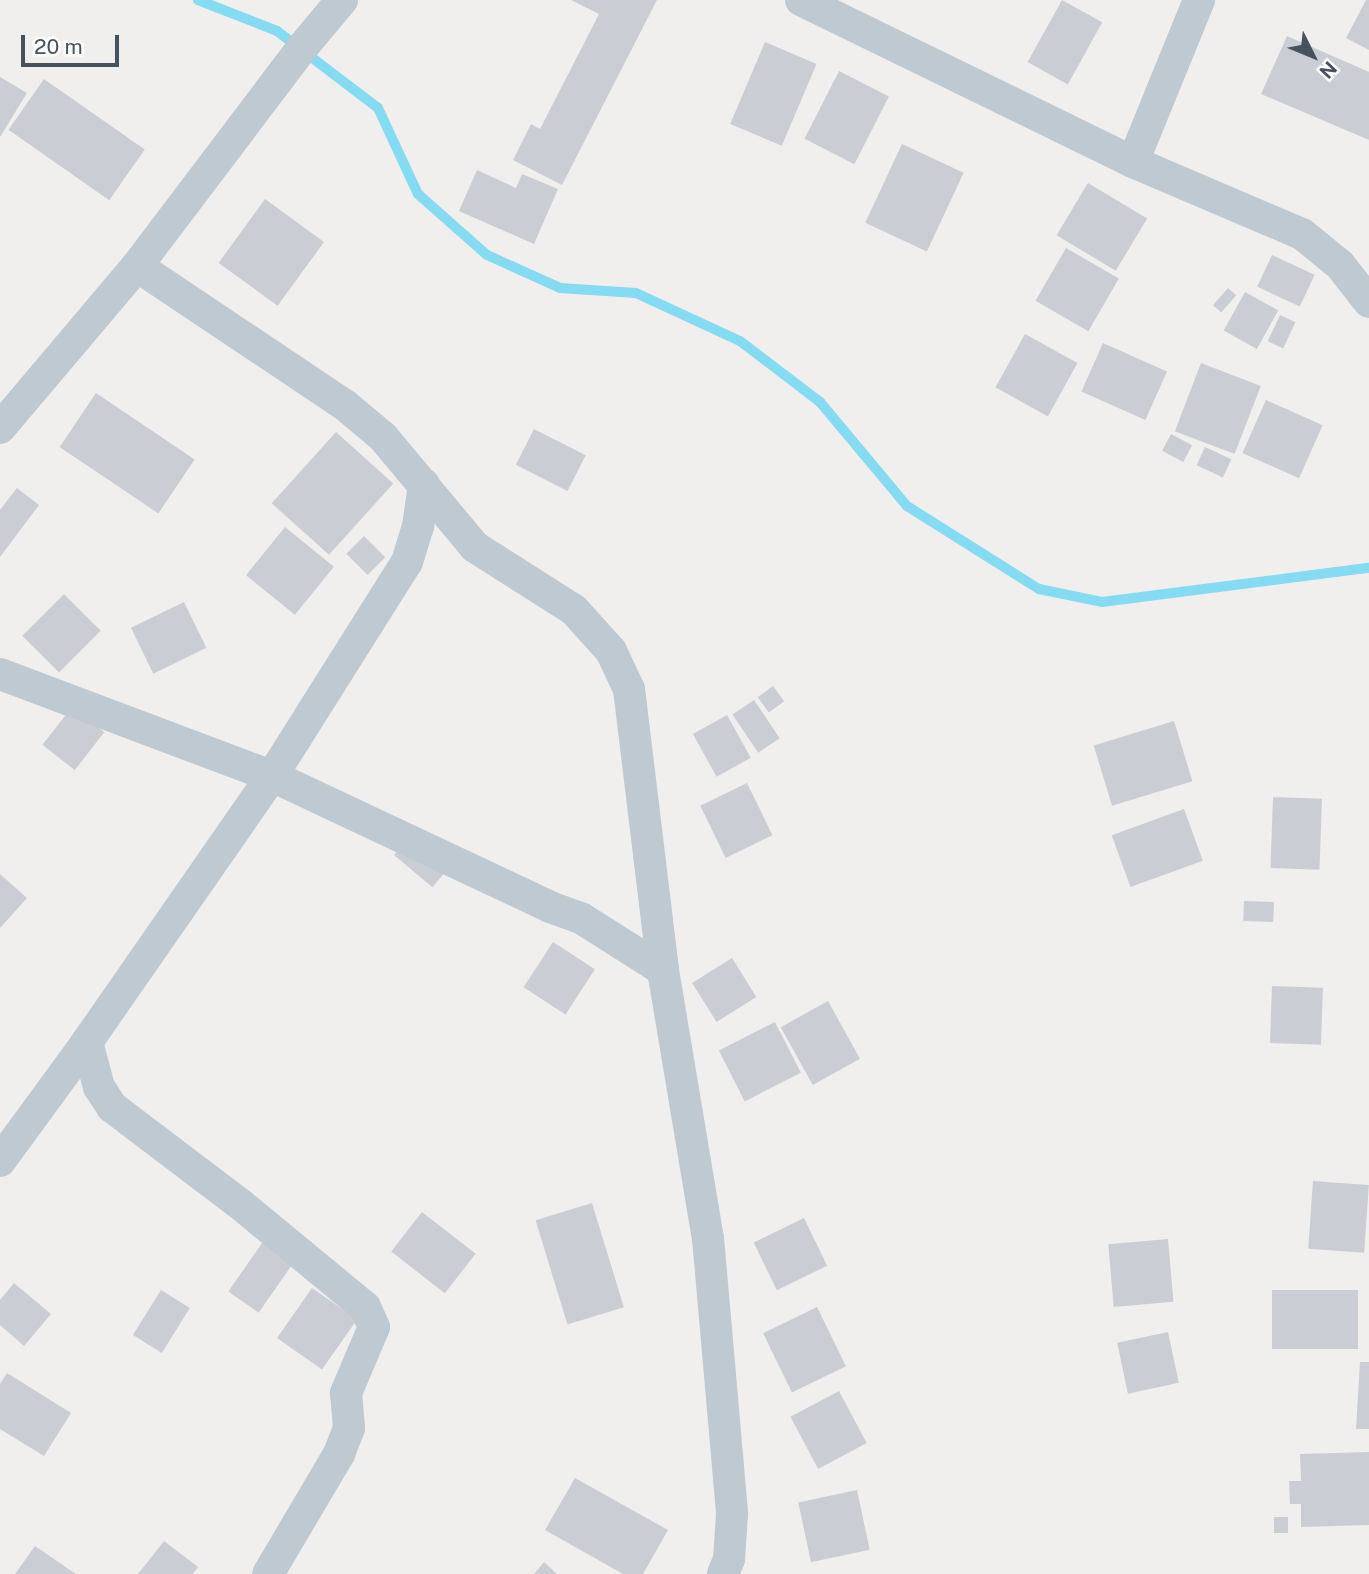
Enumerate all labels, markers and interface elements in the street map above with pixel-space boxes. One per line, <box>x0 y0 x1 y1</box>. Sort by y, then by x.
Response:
scale bar <box>24 21 122 65</box>
north arrow <box>1278 21 1348 91</box>
text: 20 m <box>34 34 83 59</box>
text: N <box>1315 57 1341 83</box>

